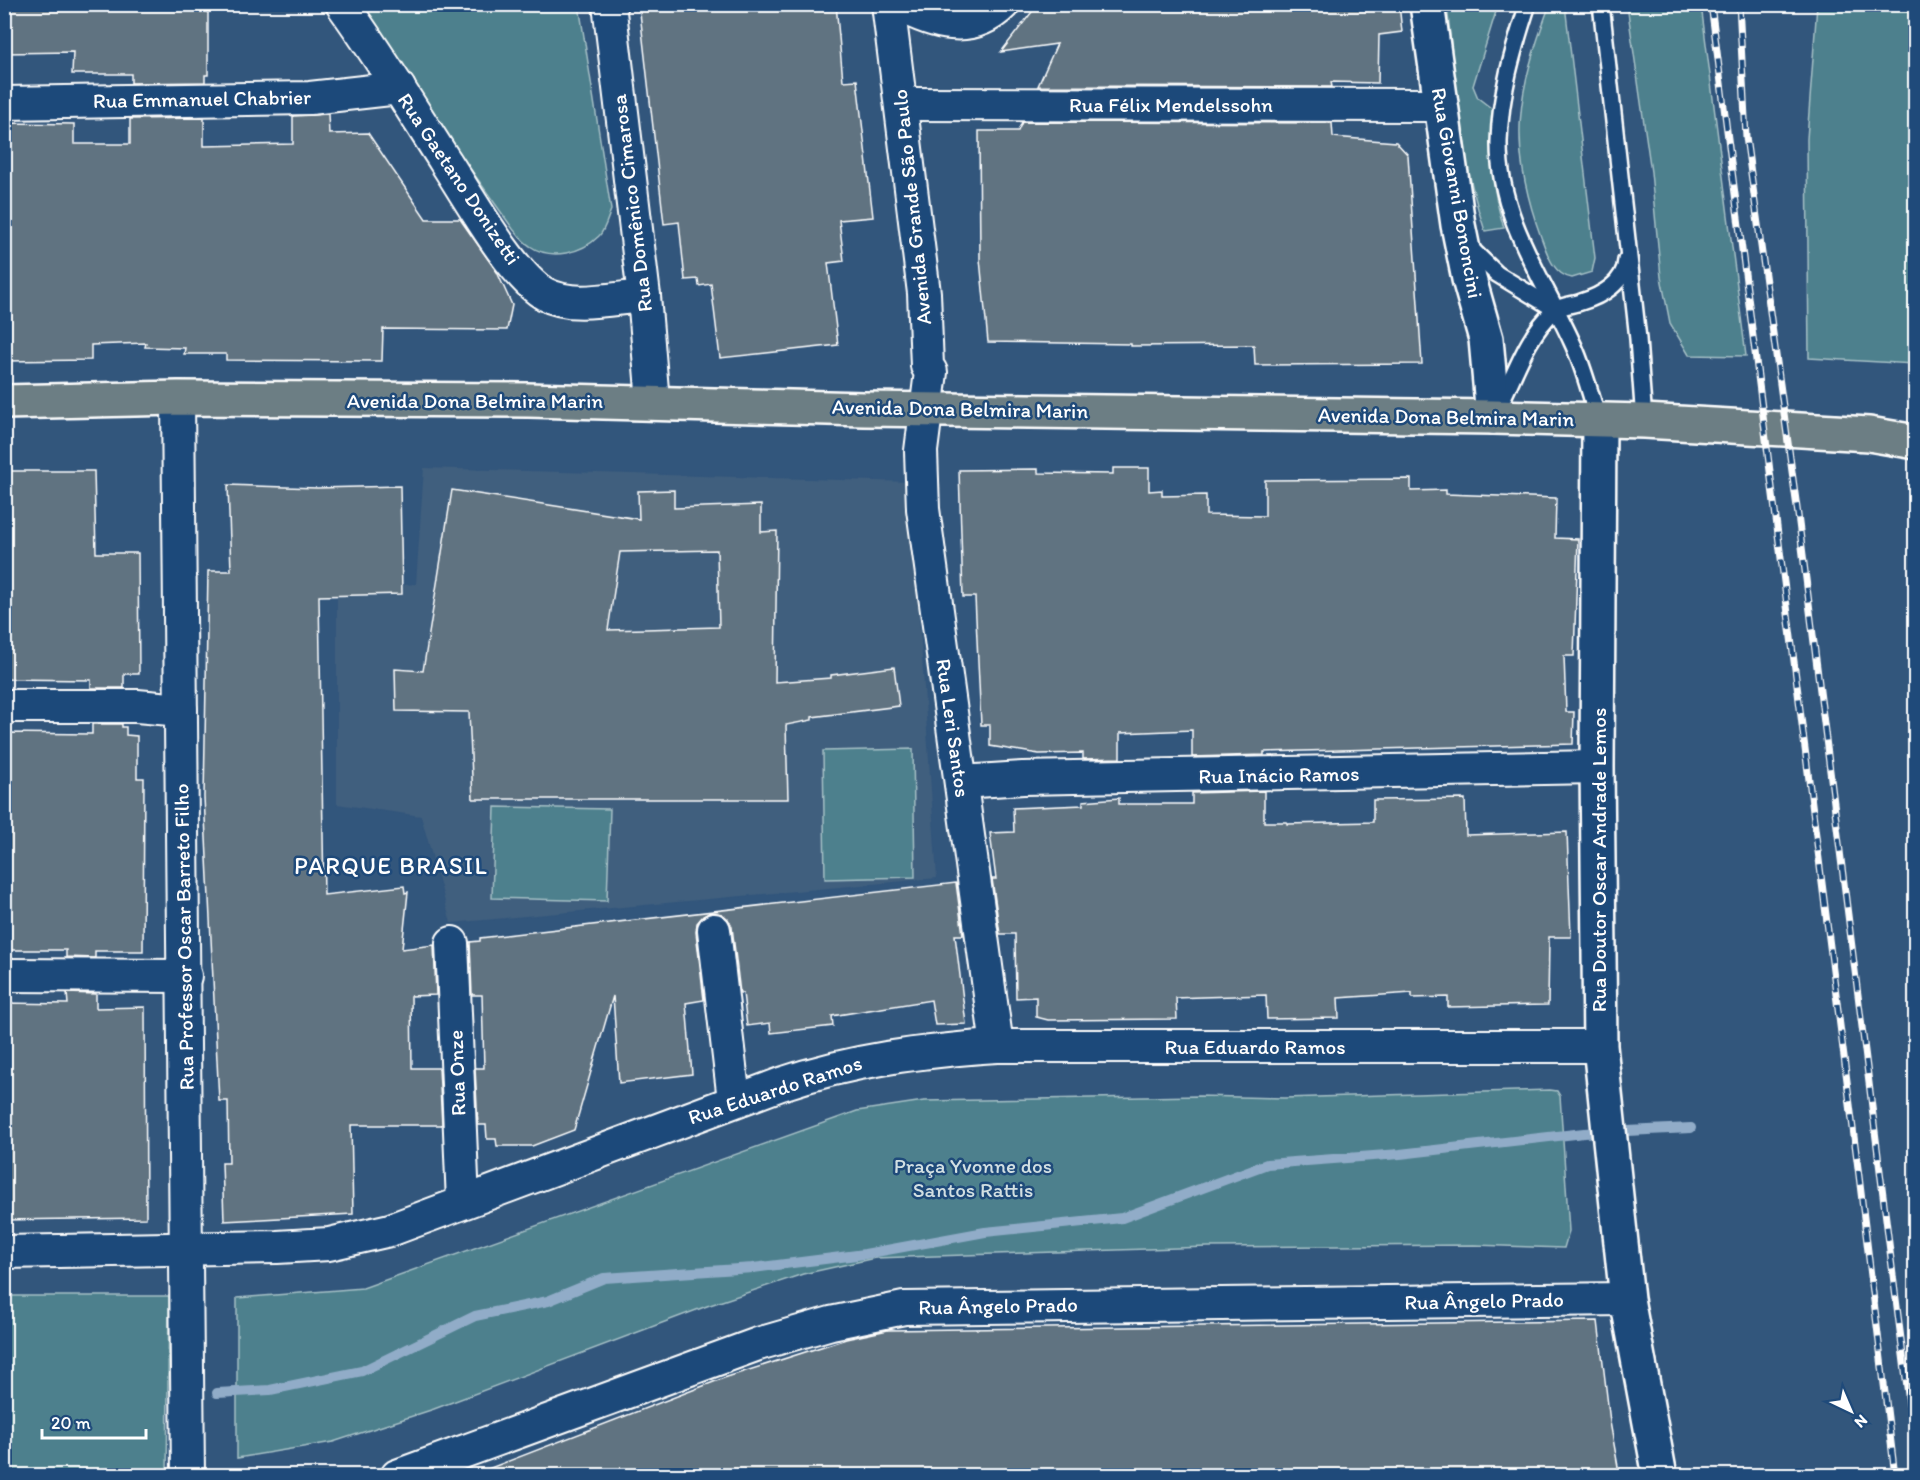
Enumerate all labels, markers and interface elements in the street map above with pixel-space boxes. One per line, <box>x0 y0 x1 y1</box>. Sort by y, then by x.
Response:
street label: Rua Emmanuel Chabrier <box>93 84 311 113</box>
street label: Rua Giovanni Bononcini <box>1427 86 1488 300</box>
street label: Rua Gaetano Donizetti <box>393 88 526 269</box>
street label: Avenida Grande São Paulo <box>887 88 936 326</box>
street label: Rua Félix Mendelssohn <box>1069 92 1273 117</box>
street label: Rua Domênico Cimarosa <box>606 93 657 313</box>
street label: Avenida Dona Belmira Marin <box>347 388 603 413</box>
street label: Avenida Dona Belmira Marin <box>832 394 1089 423</box>
street label: Avenida Dona Belmira Marin <box>1318 402 1575 431</box>
street label: Rua Leri Santos <box>931 657 976 799</box>
street label: Rua Doutor Oscar Andrade Lemos <box>1586 708 1611 1012</box>
street label: Rua Inácio Ramos <box>1198 761 1360 788</box>
street label: Rua Professor Oscar Barreto Filho <box>168 783 199 1091</box>
district label: PARQUE BRASIL <box>294 851 488 880</box>
street label: Rua Onze <box>443 1030 470 1116</box>
street label: Rua Eduardo Ramos <box>1164 1034 1346 1059</box>
street label: Rua Eduardo Ramos <box>685 1050 865 1129</box>
park label: Praça Yvonne dos Santos Rattis <box>894 1153 1052 1202</box>
street label: Rua Ângelo Prado <box>1404 1287 1564 1314</box>
street label: Rua Ângelo Prado <box>918 1292 1078 1319</box>
north arrow <box>1821 1381 1881 1441</box>
scale bar <box>42 1402 146 1440</box>
text: N <box>1851 1411 1872 1432</box>
text: 20 m <box>51 1412 91 1434</box>

